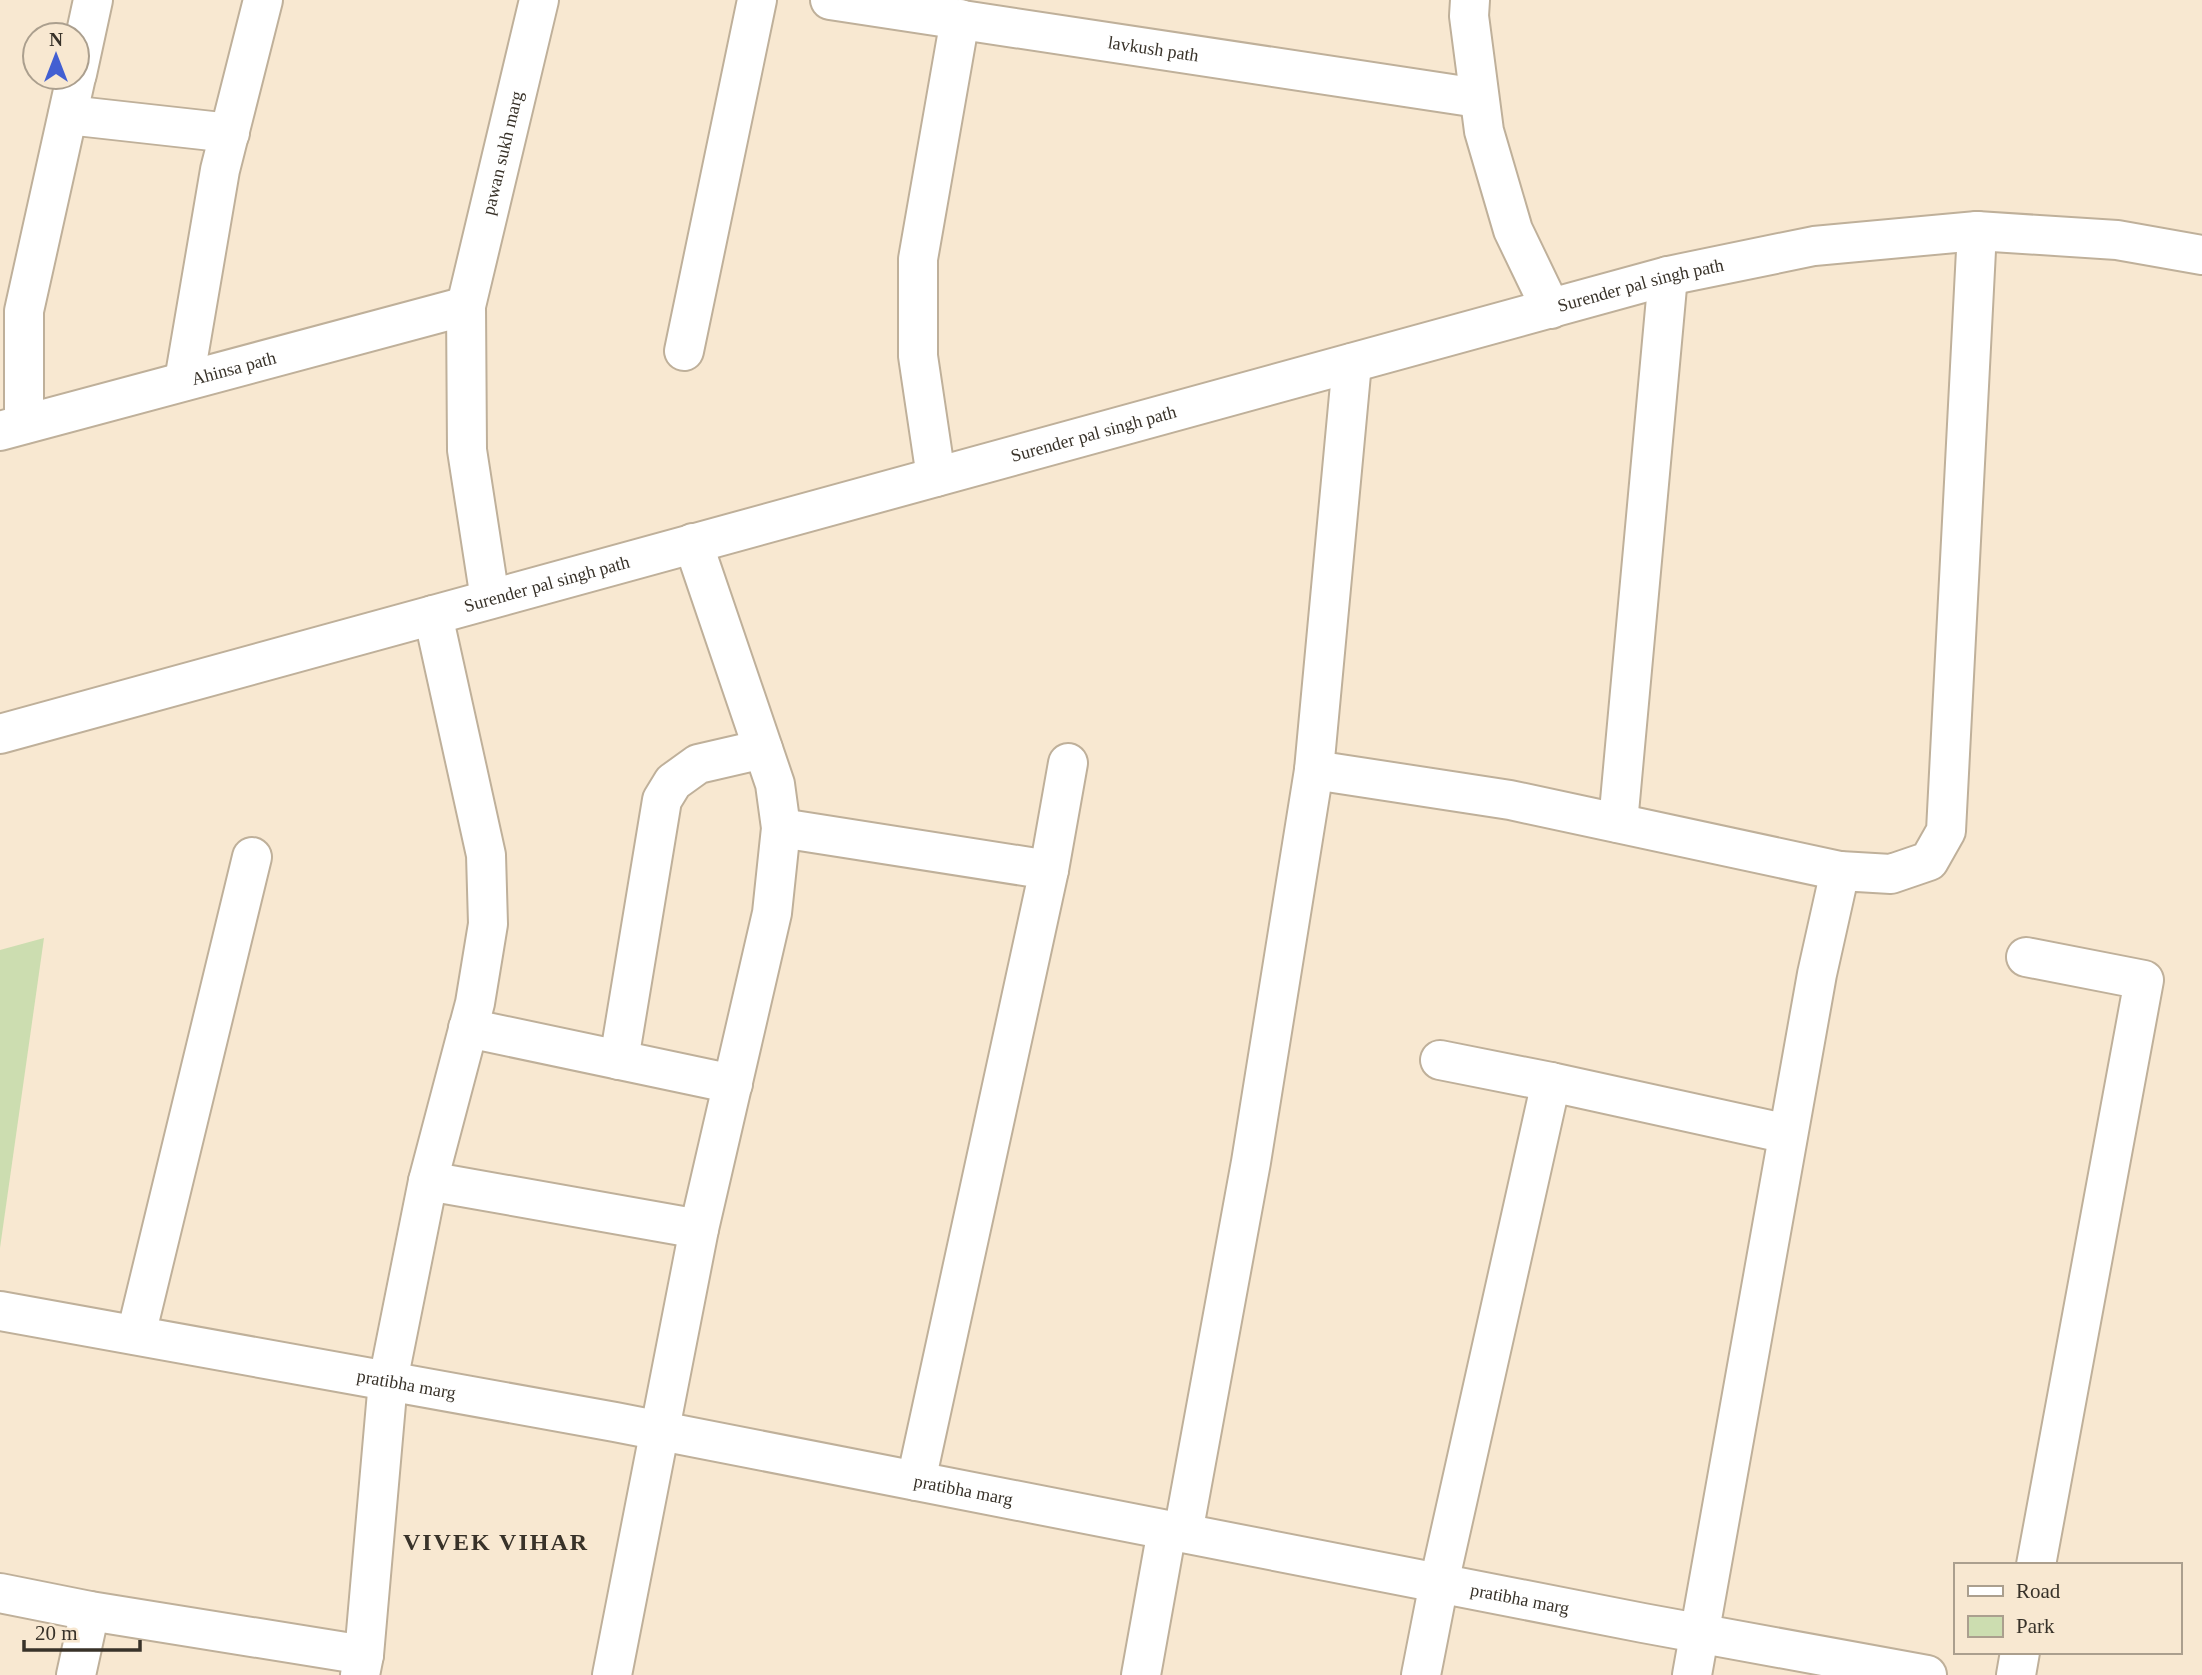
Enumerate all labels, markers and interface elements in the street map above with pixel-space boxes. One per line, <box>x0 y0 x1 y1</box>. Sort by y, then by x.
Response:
north arrow <box>21 21 91 91</box>
text: N <box>49 29 63 50</box>
street label: lavkush path <box>1107 32 1200 66</box>
street label: pawan sukh marg <box>478 89 527 217</box>
street label: Surender pal singh path <box>1555 255 1725 316</box>
street label: Ahinsa path <box>189 347 278 389</box>
street label: Surender pal singh path <box>1009 402 1178 466</box>
street label: Surender pal singh path <box>462 552 632 616</box>
street label: pratibha marg <box>355 1366 458 1403</box>
street label: pratibha marg <box>912 1471 1015 1510</box>
district label: VIVEK VIHAR <box>403 1529 589 1555</box>
legend <box>1954 1563 2181 1654</box>
text: Road <box>2016 1579 2061 1603</box>
street label: pratibha marg <box>1469 1580 1571 1618</box>
scale bar <box>24 1608 140 1652</box>
text: Park <box>2016 1614 2055 1638</box>
text: 20 m <box>35 1621 78 1645</box>

